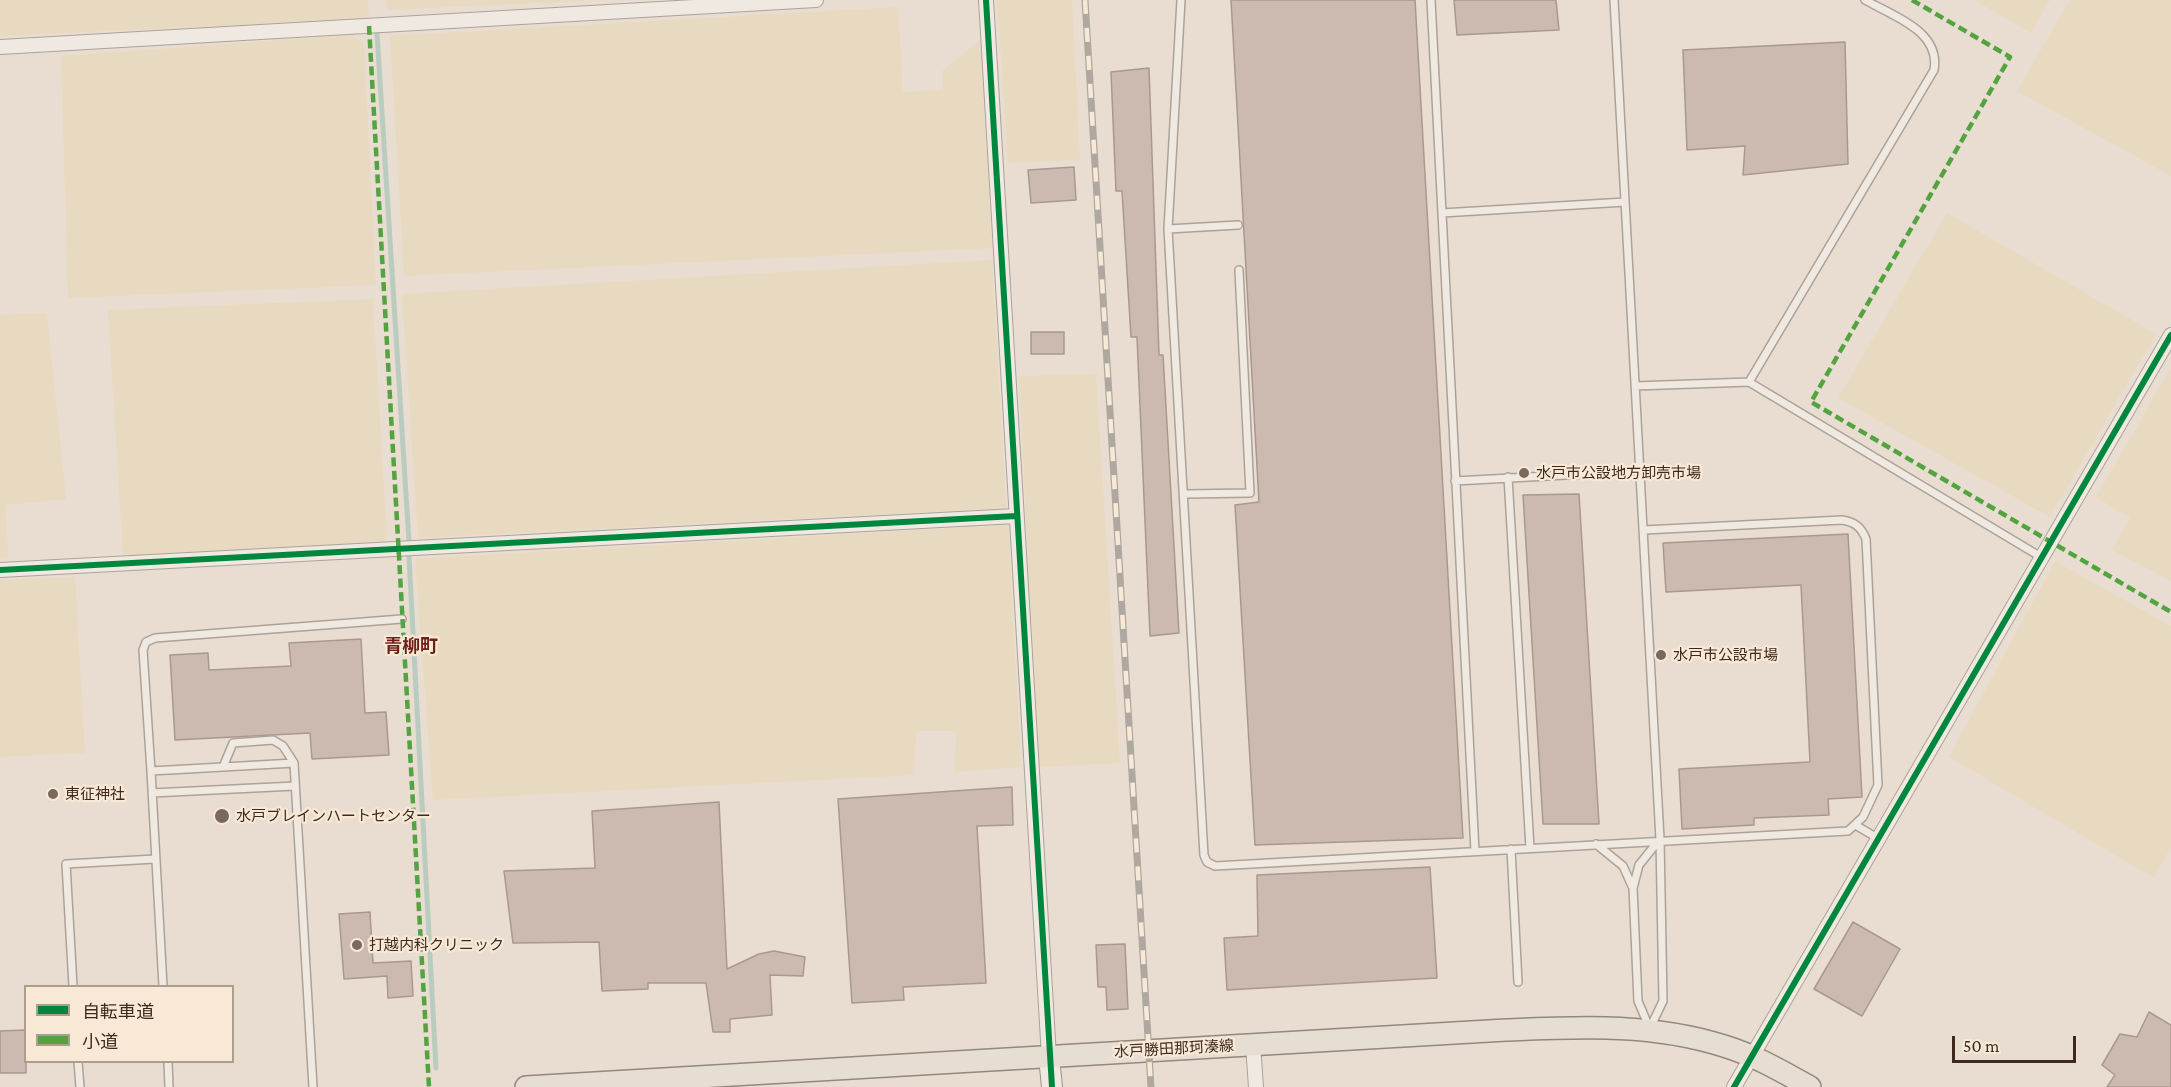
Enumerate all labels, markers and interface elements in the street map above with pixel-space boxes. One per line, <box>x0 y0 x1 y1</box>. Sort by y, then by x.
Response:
place label: 水戸市公設地方卸売市場 <box>1536 464 1701 482</box>
marker: 水戸市公設地方卸売市場 <box>1517 466 1531 480</box>
district label: 青柳町 <box>384 635 438 657</box>
place label: 水戸市公設市場 <box>1673 646 1778 664</box>
marker: 水戸市公設市場 <box>1654 648 1668 662</box>
place label: 東征神社 <box>65 785 125 803</box>
marker: 東征神社 <box>46 787 60 801</box>
marker: 水戸ブレインハートセンター <box>213 807 231 825</box>
place label: 水戸ブレインハートセンター <box>236 807 431 825</box>
place label: 打越内科クリニック <box>369 936 504 954</box>
marker: 打越内科クリニック <box>350 938 364 952</box>
legend <box>24 985 234 1063</box>
text: 自転車道 <box>82 1002 154 1022</box>
scale bar <box>1955 1024 2080 1062</box>
text: 小道 <box>82 1032 118 1052</box>
text: 50 m <box>1963 1036 2000 1056</box>
street label: 水戸勝田那珂湊線 <box>1114 1037 1234 1061</box>

